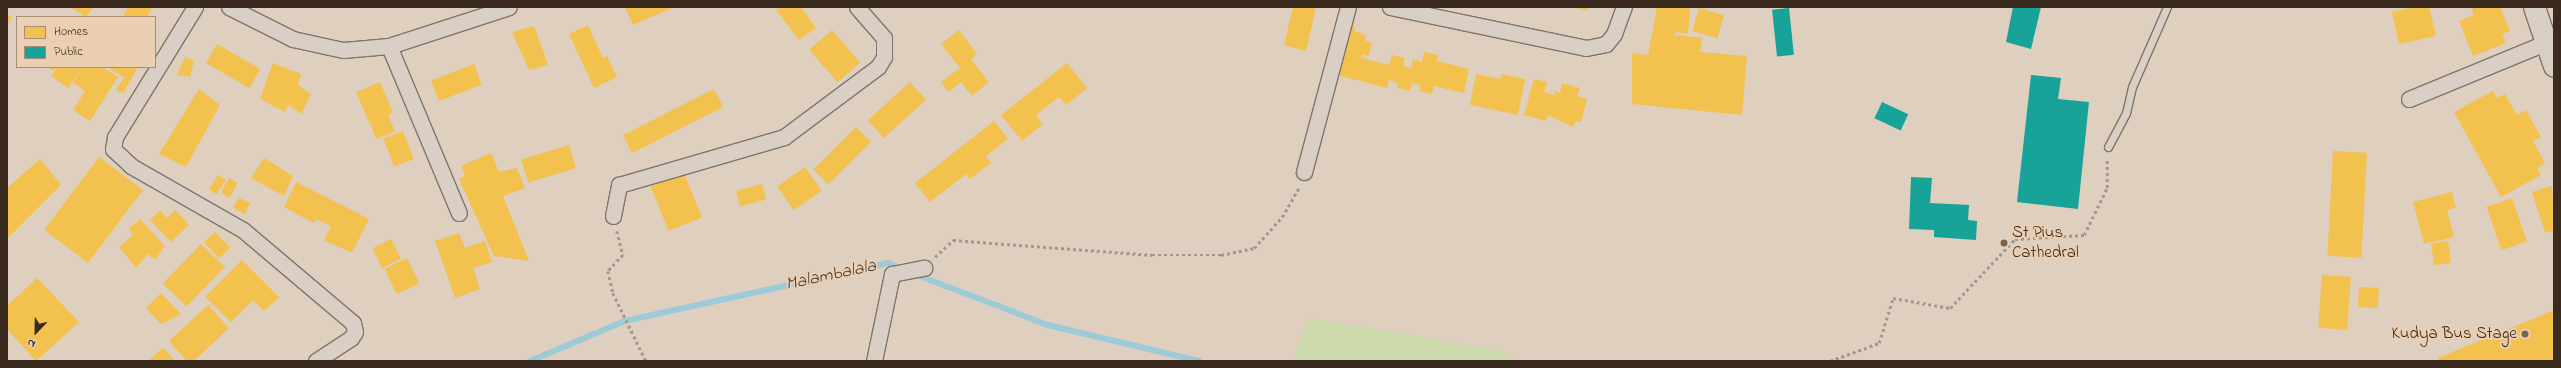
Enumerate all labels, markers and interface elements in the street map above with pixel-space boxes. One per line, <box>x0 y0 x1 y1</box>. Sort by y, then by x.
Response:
legend <box>16 16 156 68</box>
text: Homes <box>54 23 88 41</box>
text: Public <box>54 43 83 61</box>
place label: St Pius Cathedral <box>2012 223 2079 263</box>
marker: St Pius Cathedral <box>1999 238 2009 248</box>
water label: Malambalala <box>784 256 878 296</box>
north arrow <box>16 312 56 352</box>
place label: Kudya Bus Stage <box>2392 324 2517 344</box>
marker: Kudya Bus Stage <box>2520 329 2530 339</box>
text: N <box>25 334 38 352</box>

